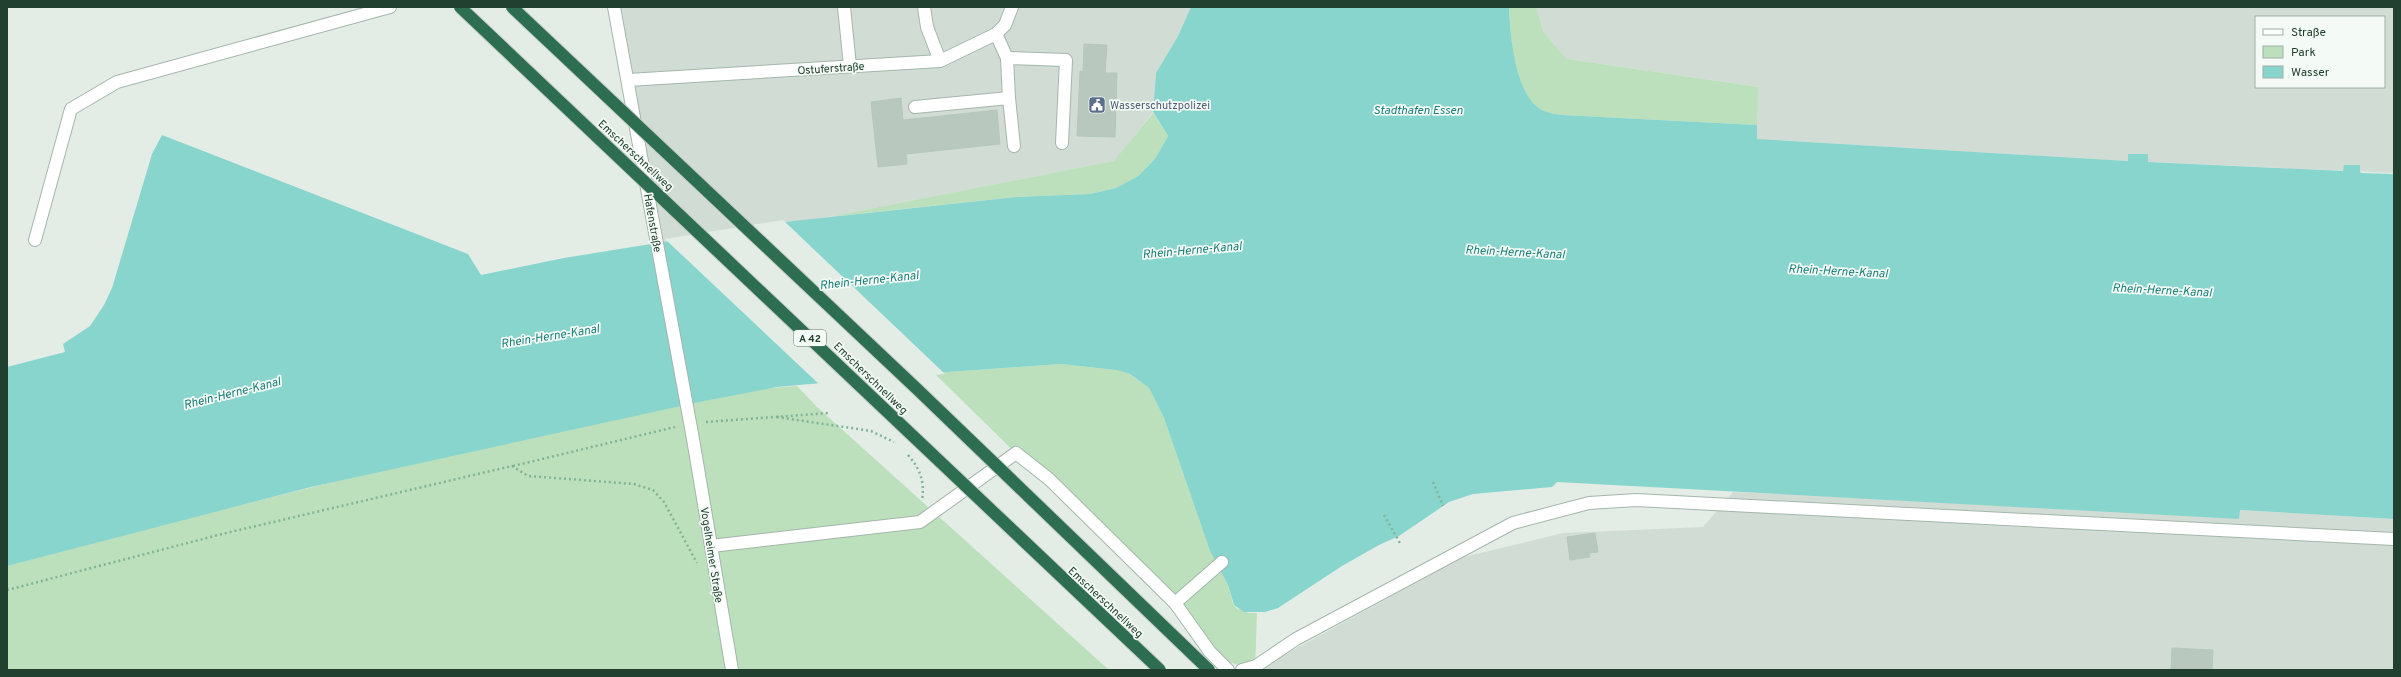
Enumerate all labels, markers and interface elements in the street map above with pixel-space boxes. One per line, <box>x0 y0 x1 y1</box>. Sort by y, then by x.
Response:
legend <box>2255 16 2385 88</box>
text: Straße <box>2291 25 2326 41</box>
text: Park <box>2291 45 2316 61</box>
street label: Ostuferstraße <box>797 60 865 78</box>
text: Wasser <box>2291 65 2330 81</box>
public building icon: Wasserschutzpolizei <box>1087 95 1107 115</box>
place label: Wasserschutzpolizei <box>1110 99 1210 113</box>
water label: Stadthafen Essen <box>1373 103 1463 119</box>
street label: Emscherschnellweg <box>595 117 676 194</box>
street label: Hafenstraße <box>640 193 664 254</box>
water label: Rhein-Herne-Kanal <box>1142 239 1243 263</box>
water label: Rhein-Herne-Kanal <box>1465 242 1566 264</box>
water label: Rhein-Herne-Kanal <box>1788 261 1889 283</box>
water label: Rhein-Herne-Kanal <box>819 268 920 294</box>
water label: Rhein-Herne-Kanal <box>2112 280 2213 302</box>
water label: Rhein-Herne-Kanal <box>500 321 602 353</box>
road number: A 42 <box>794 330 826 346</box>
street label: Emscherschnellweg <box>830 340 910 418</box>
water label: Rhein-Herne-Kanal <box>182 374 283 414</box>
street label: Vogelheimer Straße <box>697 506 726 604</box>
street label: Emscherschnellweg <box>1065 564 1146 641</box>

